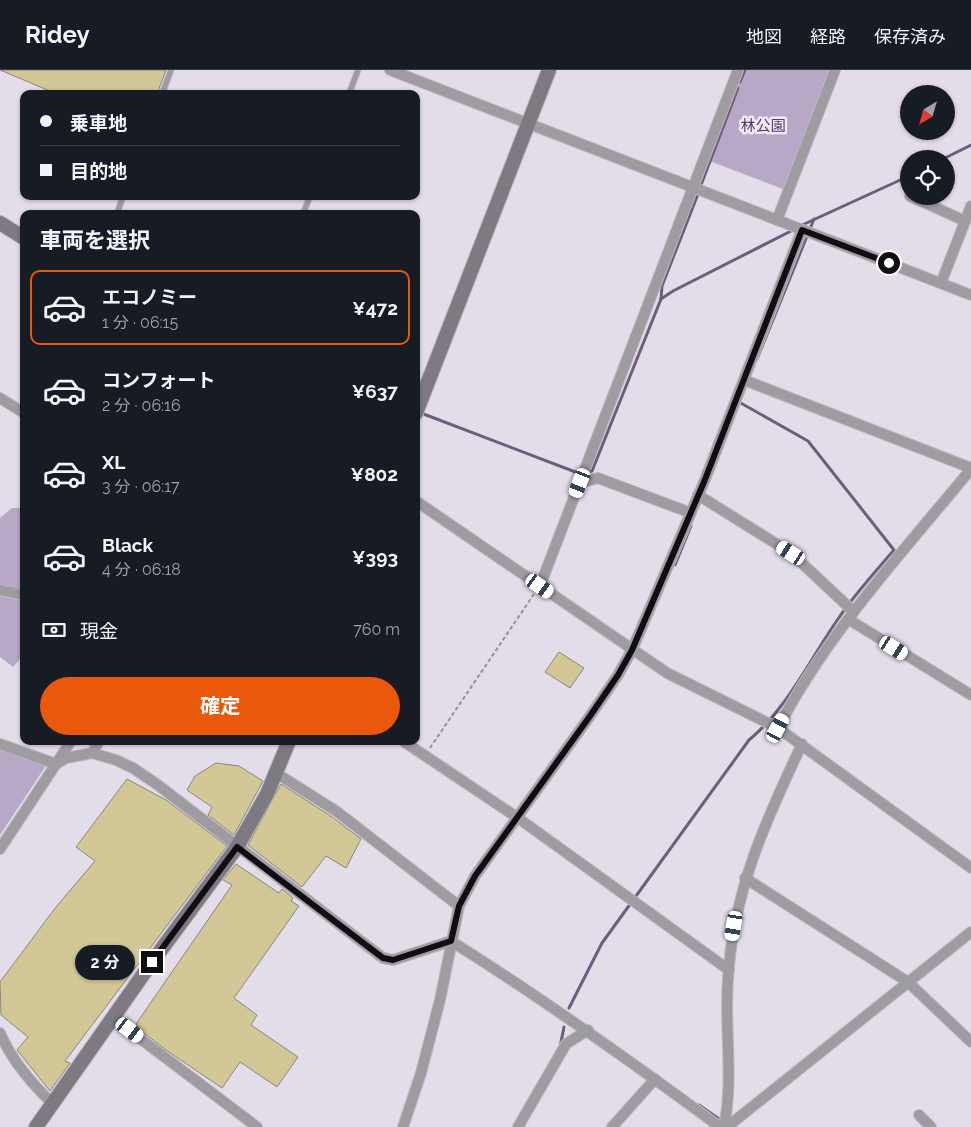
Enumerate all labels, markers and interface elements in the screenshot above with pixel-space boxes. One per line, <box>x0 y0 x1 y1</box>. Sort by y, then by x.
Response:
text: Ridey <box>25 20 90 49</box>
text: 地図 <box>746 26 782 47</box>
text: 経路 <box>810 26 846 47</box>
text: 保存済み <box>874 26 946 47</box>
north arrow <box>900 85 955 140</box>
map controls <box>900 85 955 205</box>
text: 乗車地 <box>70 112 127 134</box>
park label: 林公園 <box>740 117 786 135</box>
button: locate <box>900 150 955 205</box>
text: 目的地 <box>70 160 127 182</box>
text: 車両を選択 <box>40 227 150 253</box>
route start <box>878 252 900 274</box>
icon: car <box>42 285 87 330</box>
text: エコノミー <box>102 286 197 308</box>
text: ¥472 <box>352 297 398 319</box>
text: 1 分 · 06:15 <box>102 313 178 332</box>
icon: car <box>42 368 87 413</box>
text: コンフォート <box>102 369 215 391</box>
text: ¥637 <box>352 380 398 402</box>
text: 2 分 · 06:16 <box>102 396 181 415</box>
icon: car <box>42 451 87 496</box>
text: XL <box>102 451 125 473</box>
text: ¥802 <box>351 463 398 485</box>
car <box>567 466 592 500</box>
text: 3 分 · 06:17 <box>102 477 180 496</box>
icon: car <box>42 534 87 579</box>
text: Black <box>102 534 153 556</box>
car <box>774 539 807 567</box>
text: ¥393 <box>352 546 398 568</box>
text: 4 分 · 06:18 <box>102 560 181 579</box>
car <box>523 571 556 601</box>
icon: cash <box>40 616 68 644</box>
text: 現金 <box>80 620 118 642</box>
text: 760 m <box>353 620 400 639</box>
car <box>877 634 910 662</box>
button: 確定 <box>40 677 400 735</box>
car <box>764 711 791 745</box>
car <box>724 910 743 942</box>
callout: 2 分 <box>74 944 134 980</box>
route end <box>141 951 163 973</box>
text: 2 分 <box>91 953 119 972</box>
car <box>113 1015 146 1045</box>

